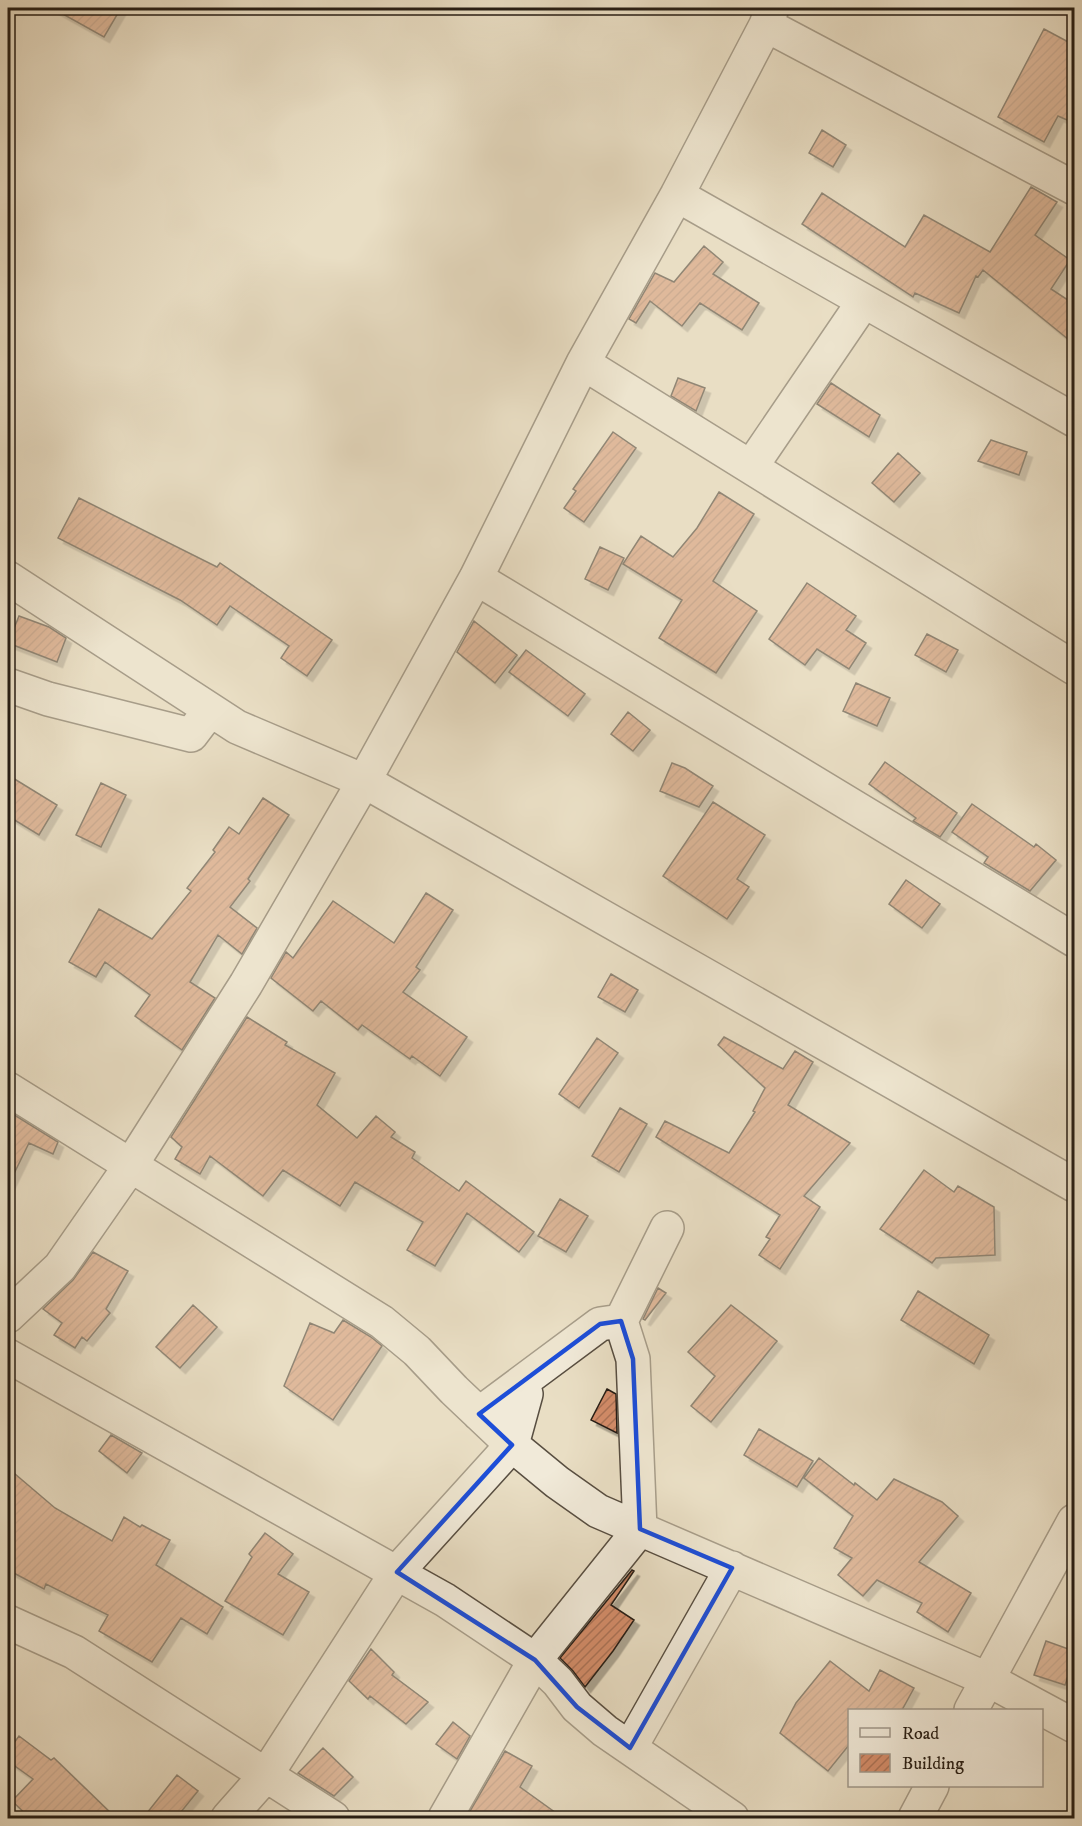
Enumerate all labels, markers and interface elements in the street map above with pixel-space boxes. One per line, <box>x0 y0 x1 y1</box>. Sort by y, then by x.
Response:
legend <box>848 1709 1043 1787</box>
text: Road <box>902 1723 939 1745</box>
text: Building <box>902 1753 964 1775</box>

